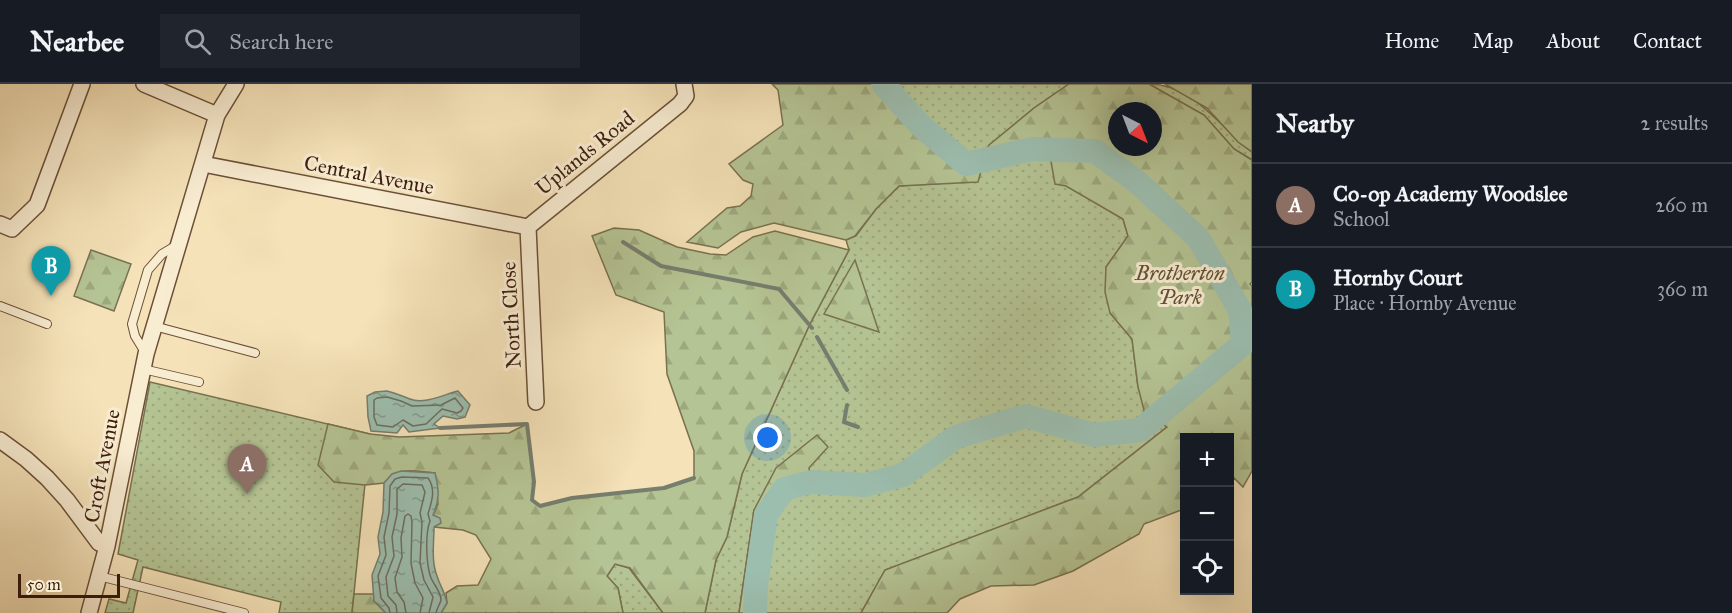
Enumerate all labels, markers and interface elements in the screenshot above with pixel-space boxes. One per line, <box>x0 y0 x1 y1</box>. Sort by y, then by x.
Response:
search box <box>160 14 580 68</box>
text: Nearbee <box>30 24 124 59</box>
icon: search <box>181 25 214 58</box>
text: Search here <box>229 28 333 55</box>
text: Home <box>1384 28 1439 54</box>
text: Map <box>1472 28 1513 54</box>
text: About <box>1546 28 1600 54</box>
text: Contact <box>1633 28 1702 54</box>
north arrow <box>1108 102 1162 156</box>
street label: Uplands Road <box>530 105 640 201</box>
text: Nearby <box>1276 107 1354 139</box>
text: 2 results <box>1640 111 1708 135</box>
street label: Central Avenue <box>302 150 436 200</box>
text: Co-op Academy Woodslee <box>1333 180 1568 207</box>
text: A <box>1289 193 1302 217</box>
text: 260 m <box>1655 193 1708 217</box>
text: School <box>1333 207 1390 231</box>
pin: B <box>32 246 70 296</box>
park label: Brotherton Park <box>1134 260 1225 310</box>
street label: North Close <box>495 261 527 369</box>
text: Hornby Court <box>1333 264 1462 291</box>
text: B <box>1289 277 1302 301</box>
text: 360 m <box>1657 277 1708 301</box>
text: Place · Hornby Avenue <box>1333 291 1517 315</box>
street label: Croft Avenue <box>78 407 126 525</box>
your location <box>753 423 782 452</box>
map controls <box>1180 433 1234 595</box>
button: + <box>1180 433 1234 487</box>
pin: A <box>228 444 266 494</box>
button: − <box>1180 487 1234 541</box>
button: locate <box>1180 541 1234 595</box>
scale bar <box>18 571 120 598</box>
text: 50 m <box>27 575 61 594</box>

